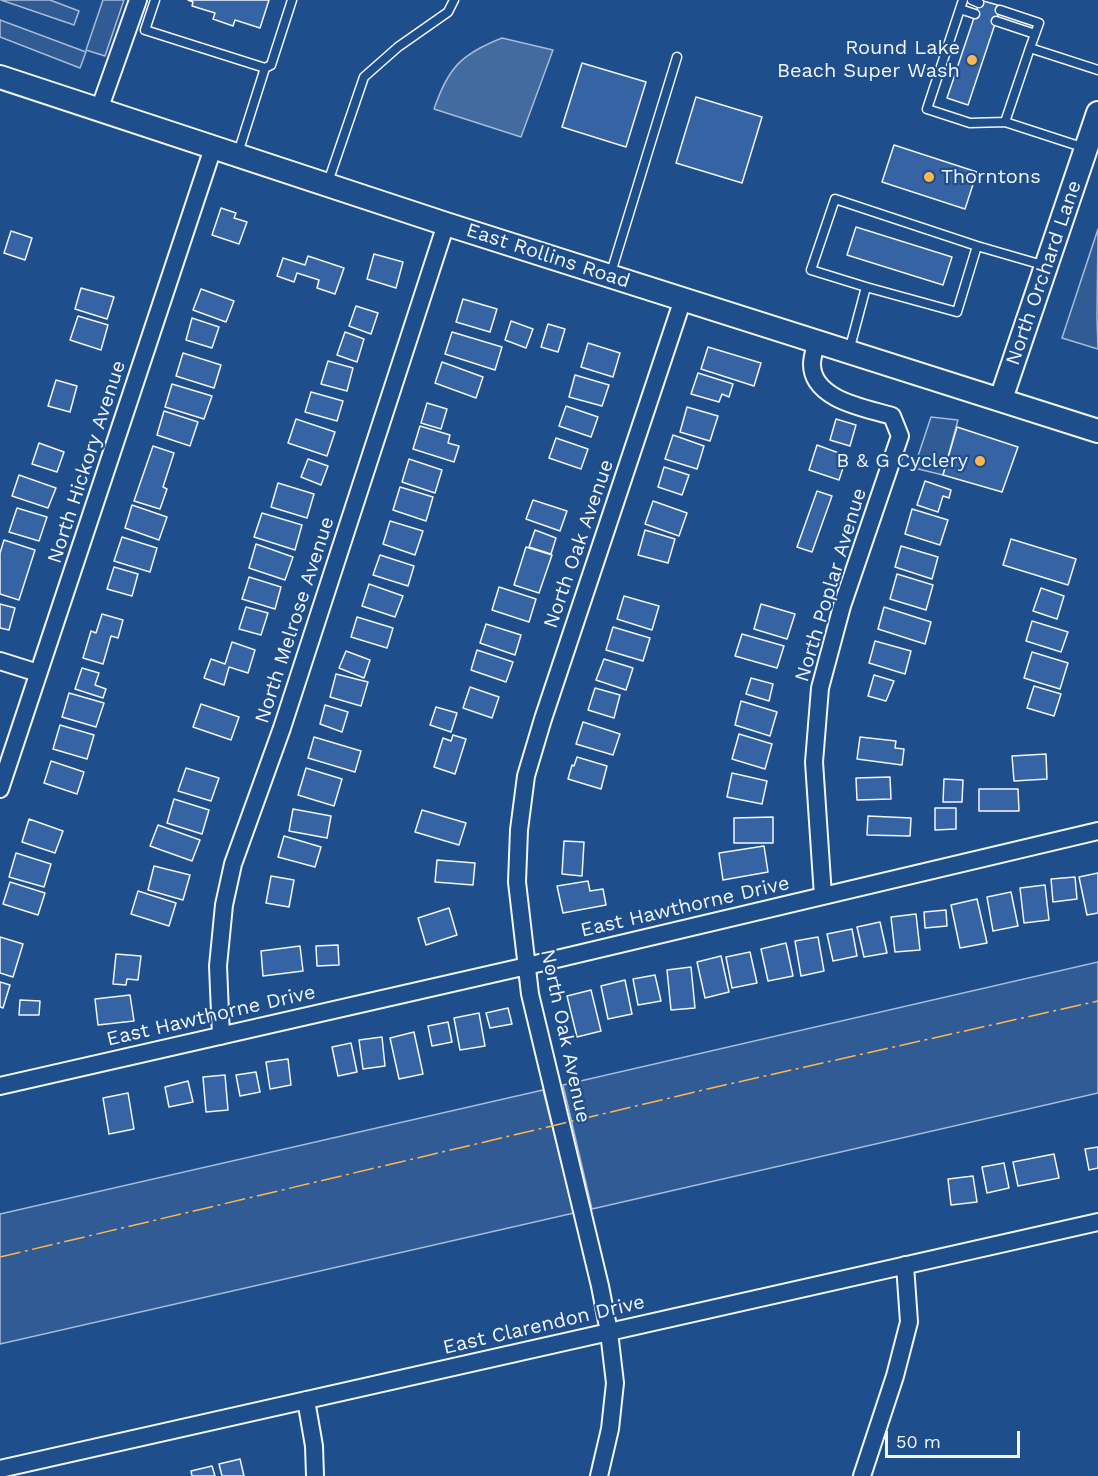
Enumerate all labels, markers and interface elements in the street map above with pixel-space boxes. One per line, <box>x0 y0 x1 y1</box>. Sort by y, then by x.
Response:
place label: Round Lake Beach Super Wash <box>777 36 960 83</box>
marker: Round Lake Beach Super Wash <box>965 53 979 67</box>
place label: Thorntons <box>941 165 1041 189</box>
marker: Thorntons <box>922 170 936 184</box>
street label: North Orchard Lane <box>1001 178 1087 368</box>
street label: East Rollins Road <box>463 218 633 294</box>
street label: North Hickory Avenue <box>43 358 131 566</box>
place label: B & G Cyclery <box>836 449 968 473</box>
marker: B & G Cyclery <box>973 454 987 468</box>
street label: North Oak Avenue <box>539 456 619 632</box>
street label: North Poplar Avenue <box>790 485 872 685</box>
street label: North Melrose Avenue <box>250 514 340 726</box>
street label: East Hawthorne Drive <box>578 871 792 943</box>
street label: North Oak Avenue <box>535 947 595 1125</box>
street label: East Hawthorne Drive <box>104 980 318 1052</box>
street label: East Clarendon Drive <box>441 1290 647 1360</box>
scale bar <box>888 1419 1023 1457</box>
text: 50 m <box>896 1431 941 1452</box>

